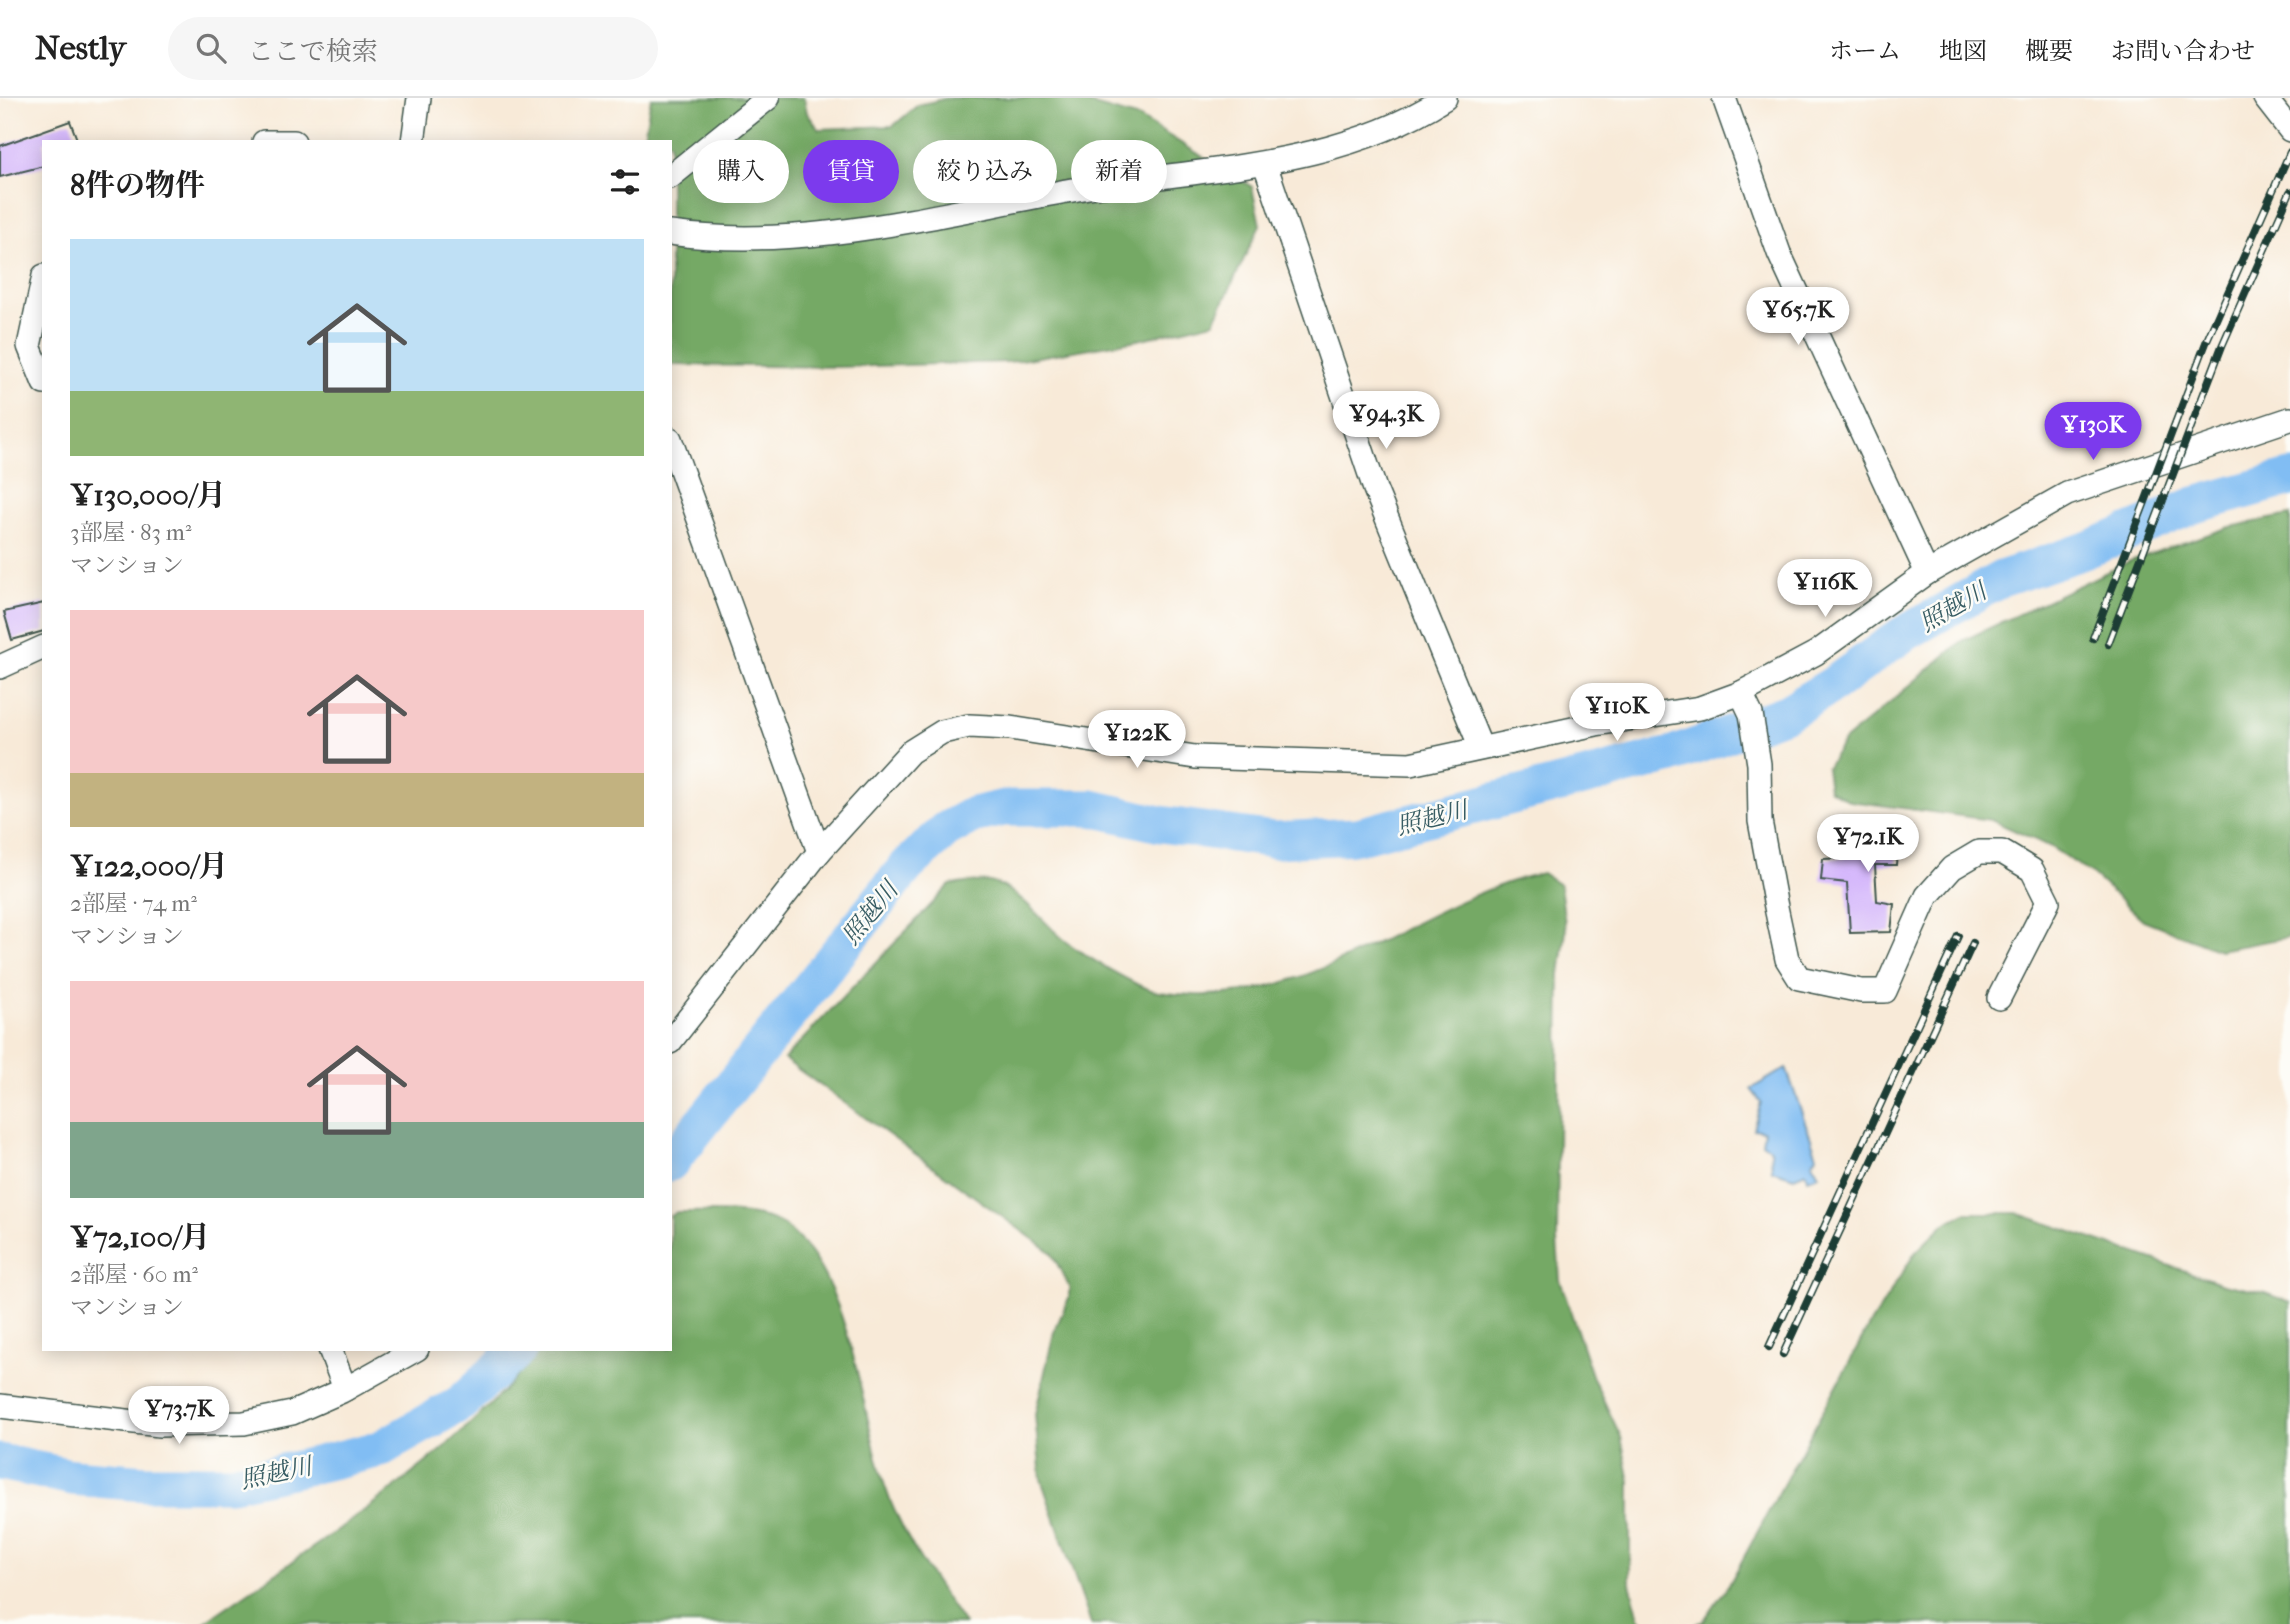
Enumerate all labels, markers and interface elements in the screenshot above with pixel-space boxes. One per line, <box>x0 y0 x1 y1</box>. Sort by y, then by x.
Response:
search box <box>168 17 658 80</box>
text: Nestly <box>35 29 126 68</box>
icon: search <box>192 29 230 67</box>
text: ここで検索 <box>248 36 378 67</box>
text: ホーム <box>1829 37 1901 65</box>
text: 地図 <box>1939 37 1987 65</box>
text: 概要 <box>2025 37 2073 65</box>
text: お問い合わせ <box>2111 37 2255 65</box>
chip: 購入 <box>693 140 789 203</box>
chip: 賃貸 <box>803 140 899 203</box>
chip: 絞り込み <box>913 140 1057 203</box>
chip: 新着 <box>1071 140 1167 203</box>
icon: filters <box>606 163 644 201</box>
text: 8件の物件 <box>70 168 205 203</box>
icon: home <box>294 285 420 411</box>
pin: ¥65.7K <box>1741 288 1855 347</box>
text: ¥65.7K <box>1762 296 1834 323</box>
pin: ¥94.3K <box>1329 392 1443 451</box>
text: ¥94.3K <box>1349 400 1423 427</box>
pin: ¥130K <box>2044 402 2142 462</box>
text: ¥130K <box>2061 411 2125 438</box>
text: ¥130,000/月 <box>70 478 226 513</box>
text: 3部屋 · 83 m² <box>70 519 191 546</box>
text: マンション <box>70 552 184 579</box>
pin: ¥116K <box>1776 560 1874 619</box>
text: ¥116K <box>1793 568 1857 595</box>
water label: 照越川 <box>1915 575 1994 637</box>
icon: home <box>294 656 420 782</box>
pin: ¥110K <box>1568 684 1666 743</box>
text: ¥110K <box>1585 692 1649 719</box>
pin: ¥122K <box>1088 710 1186 770</box>
text: ¥122K <box>1104 719 1170 746</box>
water label: 照越川 <box>1394 795 1473 840</box>
pin: ¥72.1K <box>1811 814 1925 874</box>
text: ¥72.1K <box>1833 823 1903 850</box>
text: ¥122,000/月 <box>70 849 228 884</box>
water label: 照越川 <box>836 874 905 950</box>
text: 2部屋 · 74 m² <box>70 890 197 917</box>
text: マンション <box>70 923 184 950</box>
icon: home <box>294 1027 420 1153</box>
text: ¥72,100/月 <box>70 1220 210 1255</box>
text: 2部屋 · 60 m² <box>70 1261 198 1288</box>
text: マンション <box>70 1294 184 1321</box>
pin: ¥73.7K <box>122 1386 236 1446</box>
text: ¥73.7K <box>144 1395 214 1422</box>
water label: 照越川 <box>238 1451 317 1494</box>

